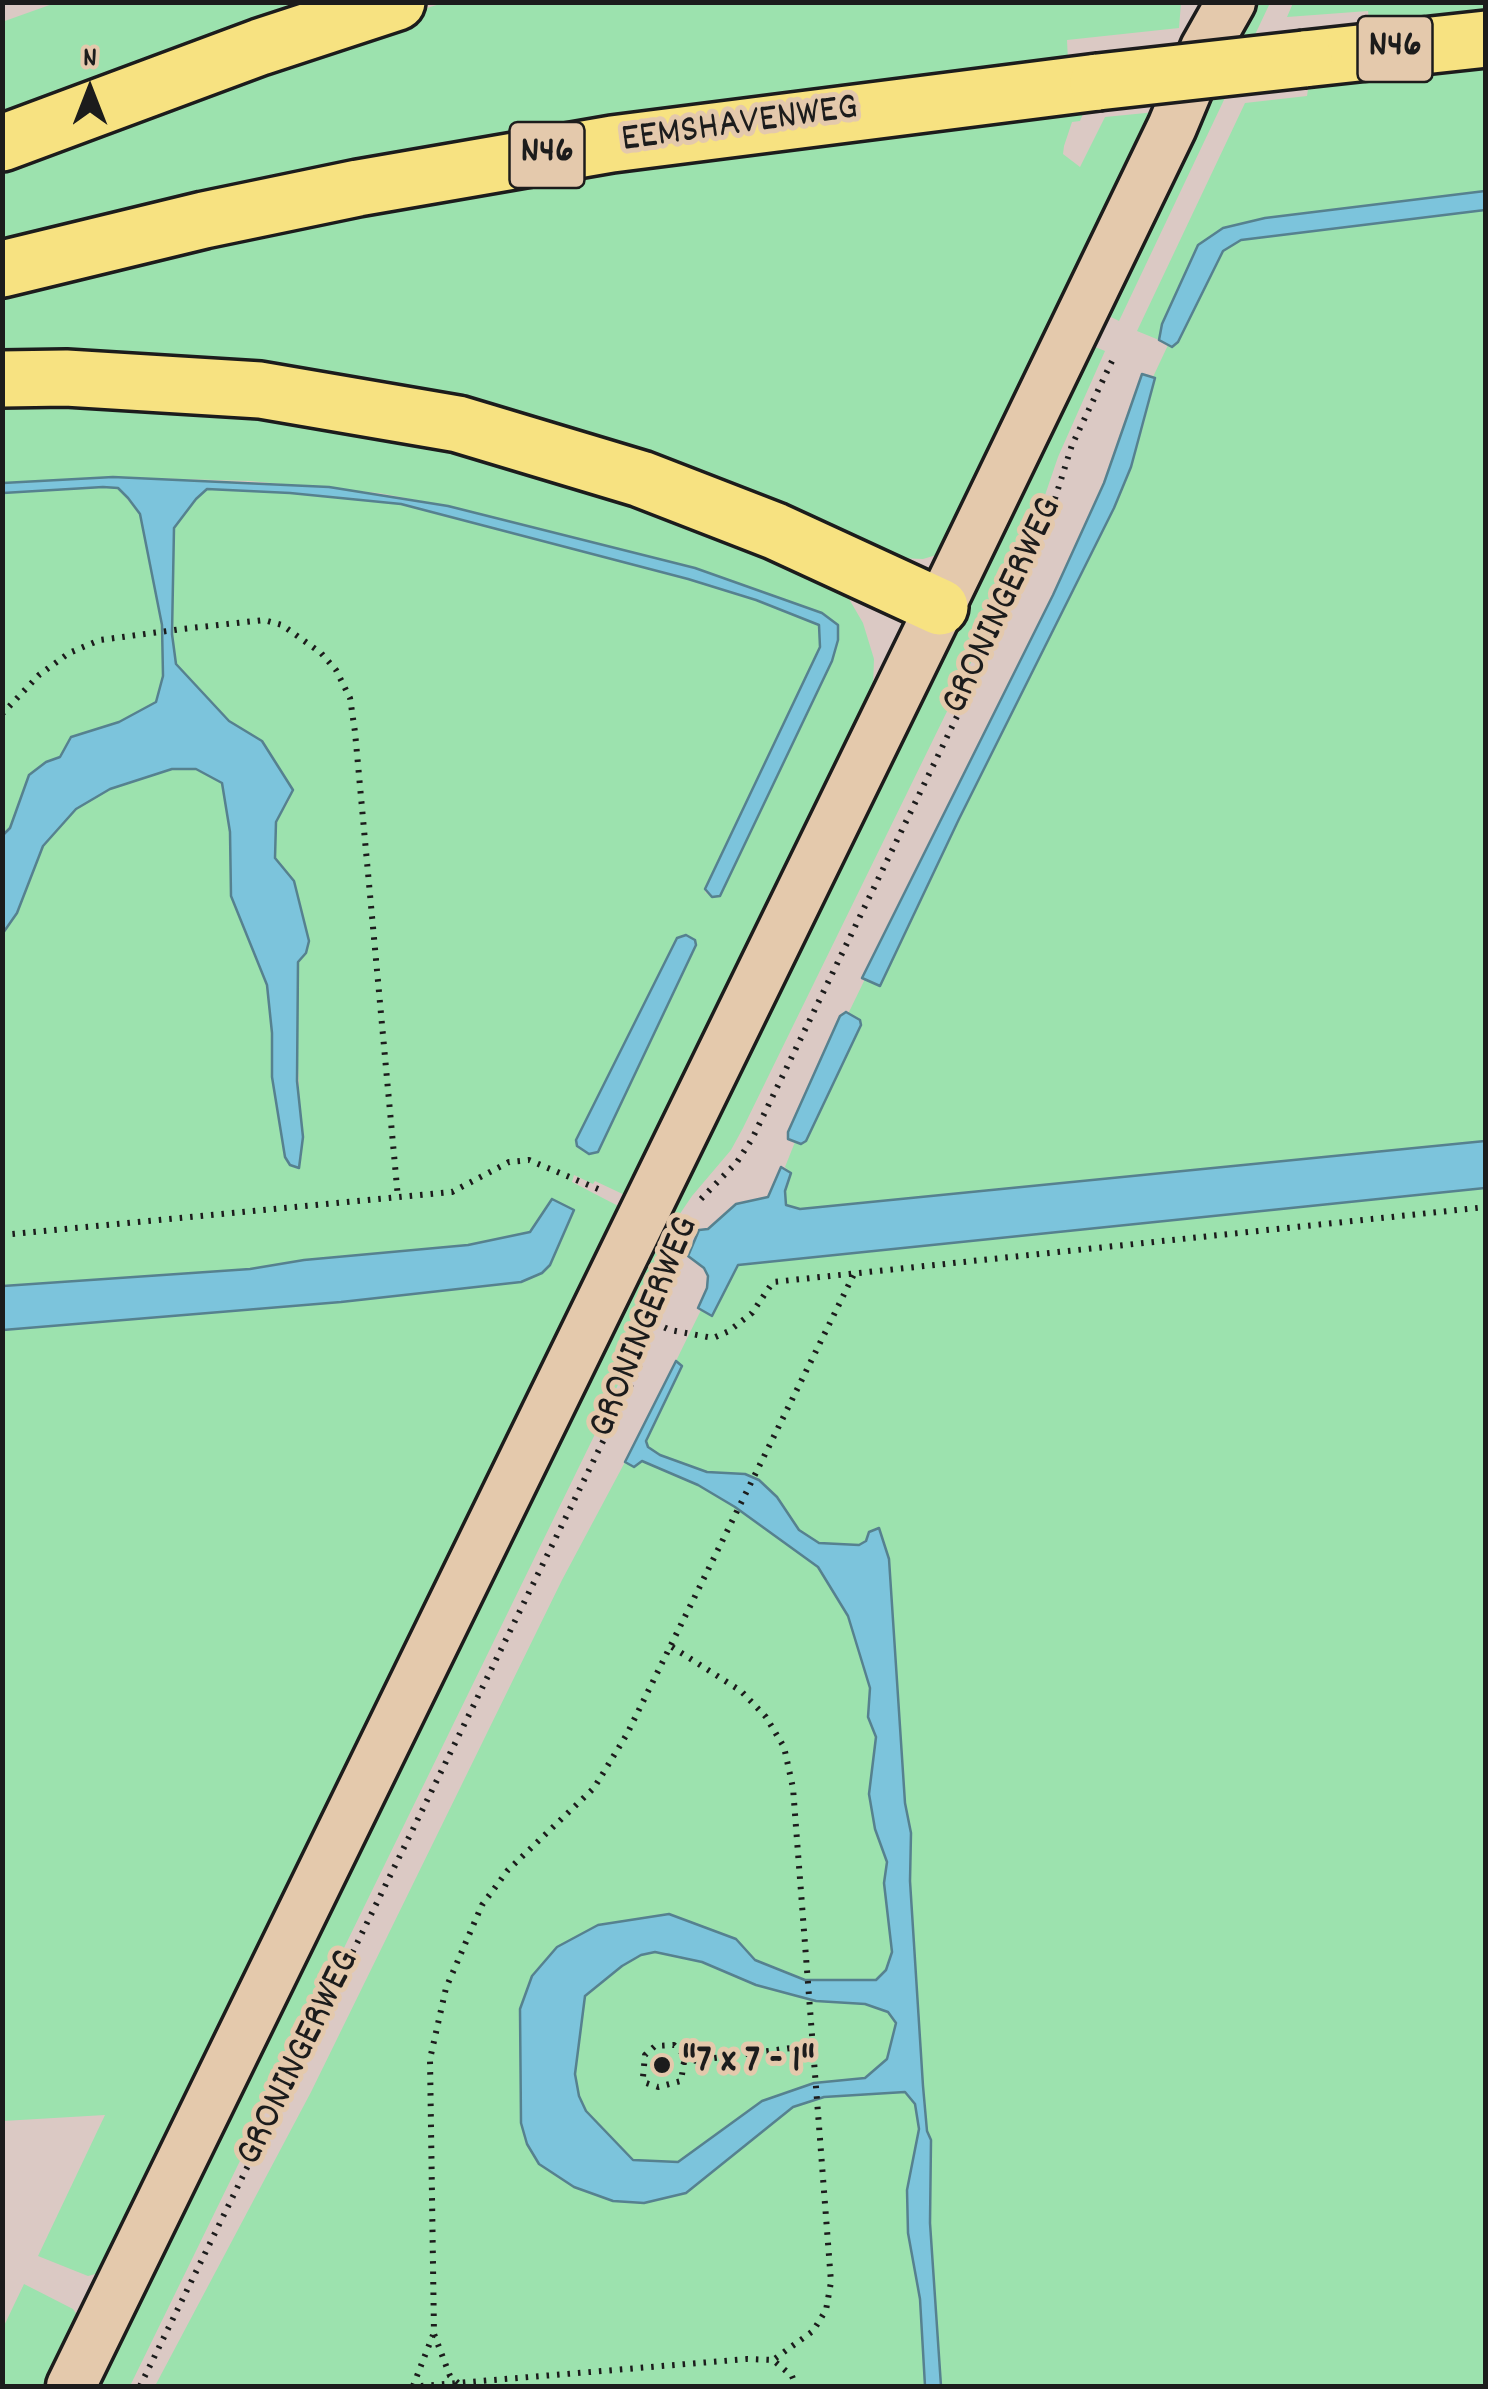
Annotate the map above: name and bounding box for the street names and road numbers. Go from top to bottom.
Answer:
road number: N46 [1358,16,1432,82]
street label: EEMSHAVENWEG [619,87,861,167]
road number: N46 [510,122,584,188]
street label: GRONINGERWEG [934,491,1076,723]
street label: GRONINGERWEG [581,1211,713,1445]
street label: GRONINGERWEG [228,1943,374,2175]

